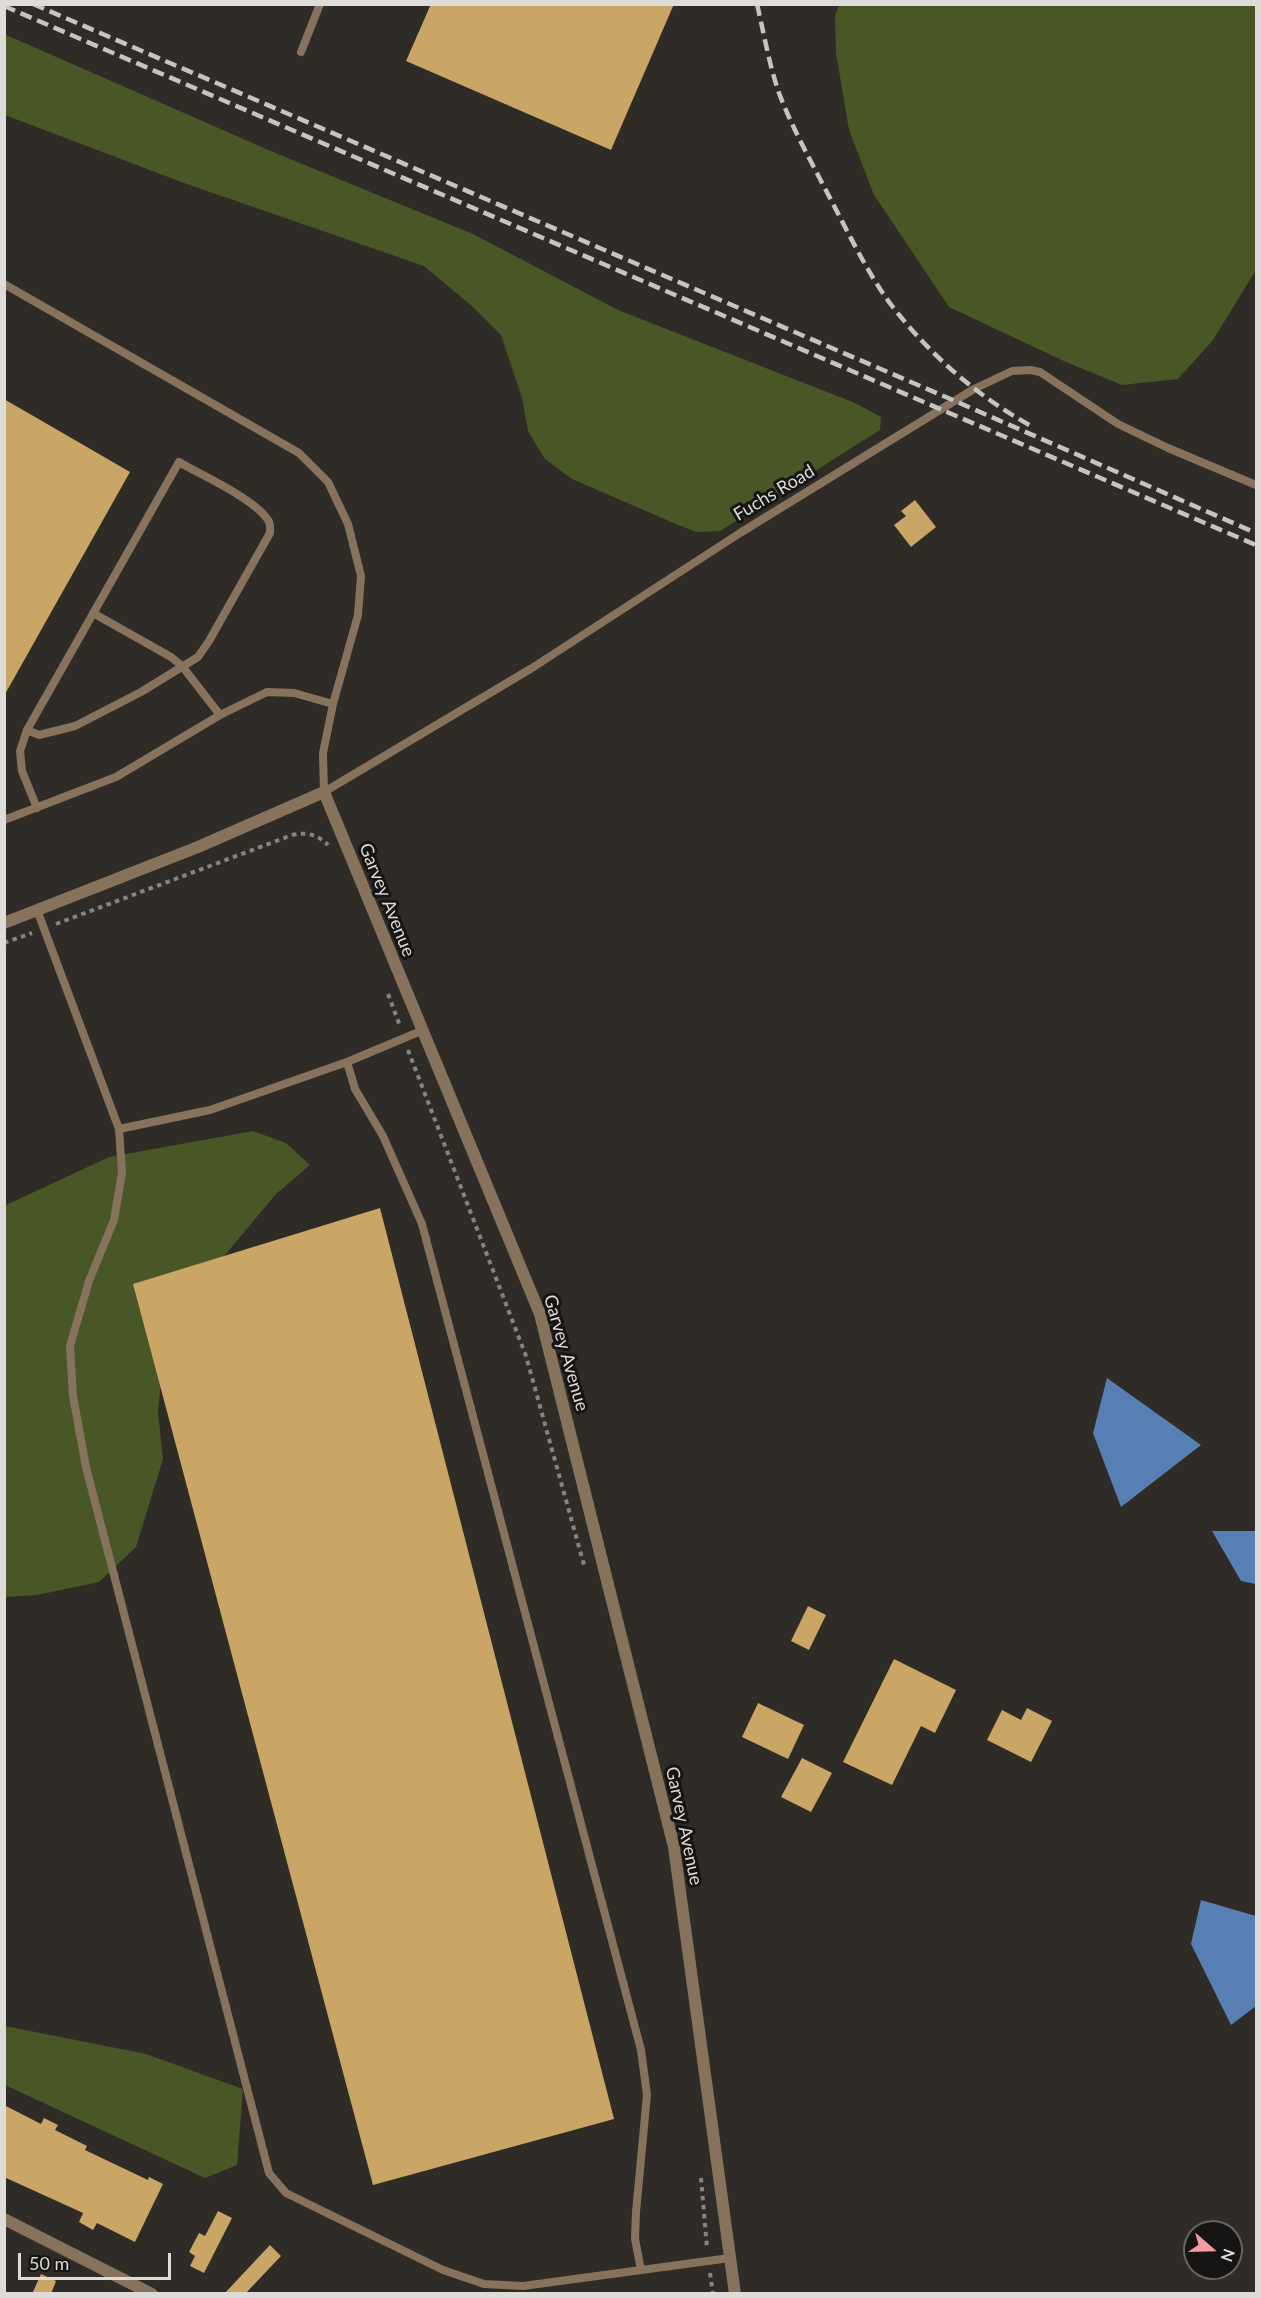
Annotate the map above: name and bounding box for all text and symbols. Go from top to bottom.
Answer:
street label: Fuchs Road [730,460,818,526]
street label: Garvey Avenue [354,840,420,960]
street label: Garvey Avenue [539,1292,593,1414]
street label: Garvey Avenue [661,1765,707,1887]
north arrow [1183,2220,1243,2280]
scale bar [21,2241,174,2279]
text: N [1217,2247,1240,2265]
text: 50 m [29,2252,69,2274]

